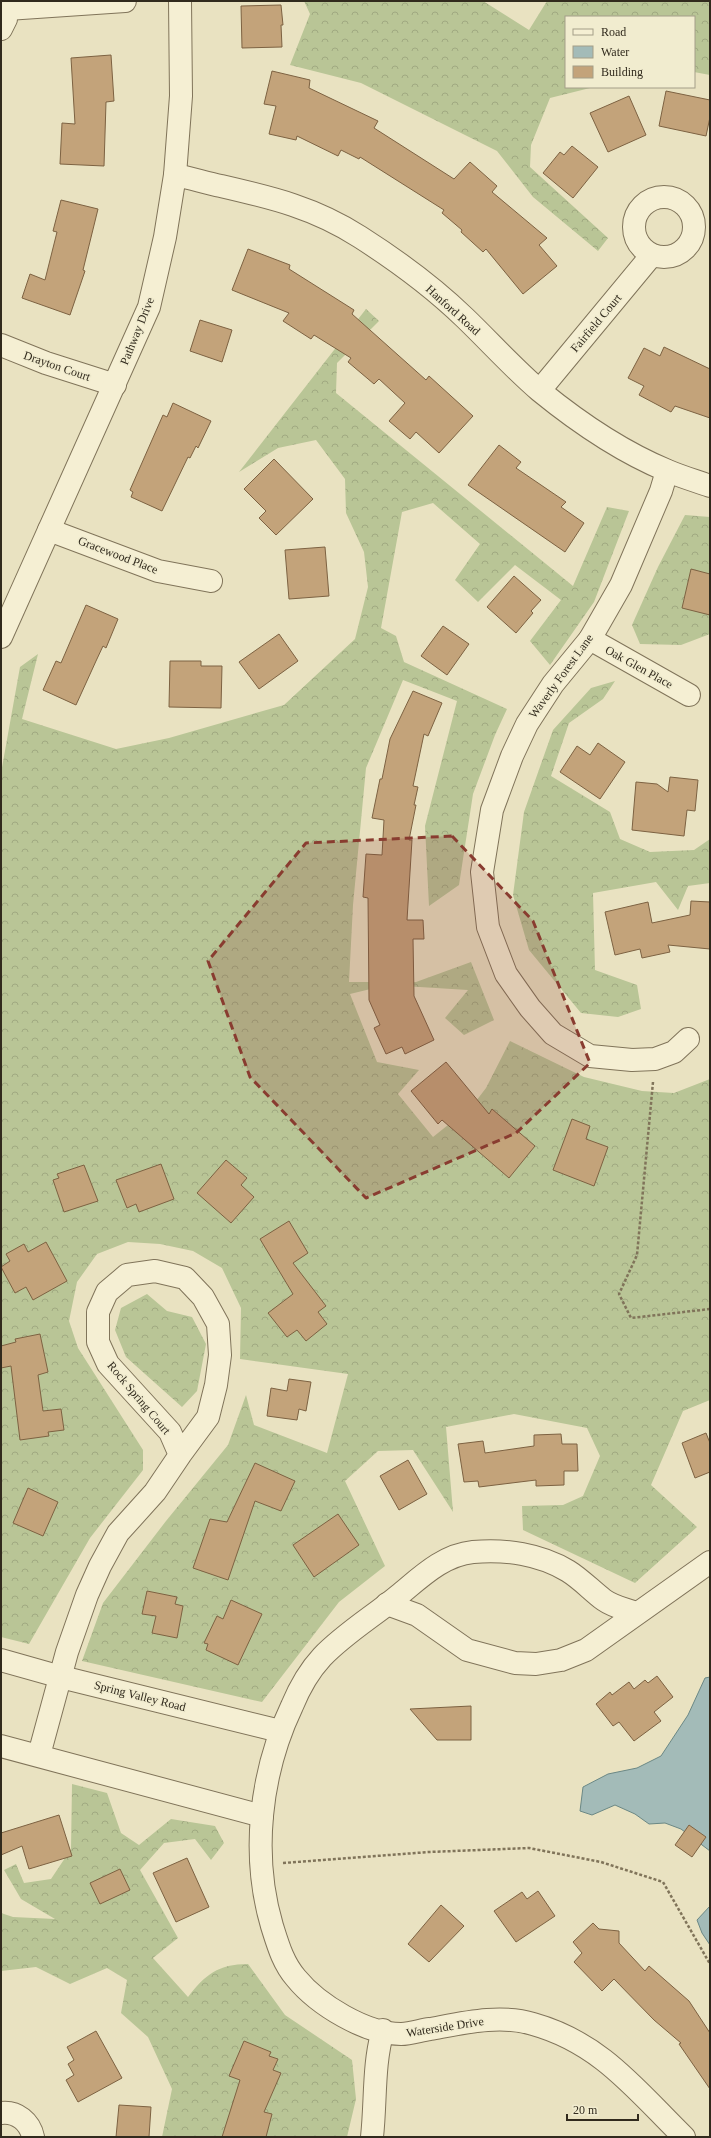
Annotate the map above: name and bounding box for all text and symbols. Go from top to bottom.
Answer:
legend [565,16,695,88]
text: Road [601,25,626,39]
text: Water [601,45,629,59]
text: Building [601,65,643,79]
street label: Hanford Road [423,282,483,338]
street label: Fairfield Court [568,291,625,355]
street label: Pathway Drive [117,295,157,367]
street label: Drayton Court [22,348,93,384]
street label: Gracewood Place [76,533,160,577]
street label: Waverly Forest Lane [526,631,596,721]
street label: Oak Glen Place [603,643,675,691]
street label: Rock Spring Court [104,1359,174,1438]
street label: Spring Valley Road [93,1678,187,1714]
street label: Waterside Drive [405,2014,485,2040]
scale bar [567,2096,638,2122]
text: 20 m [573,2103,598,2117]

